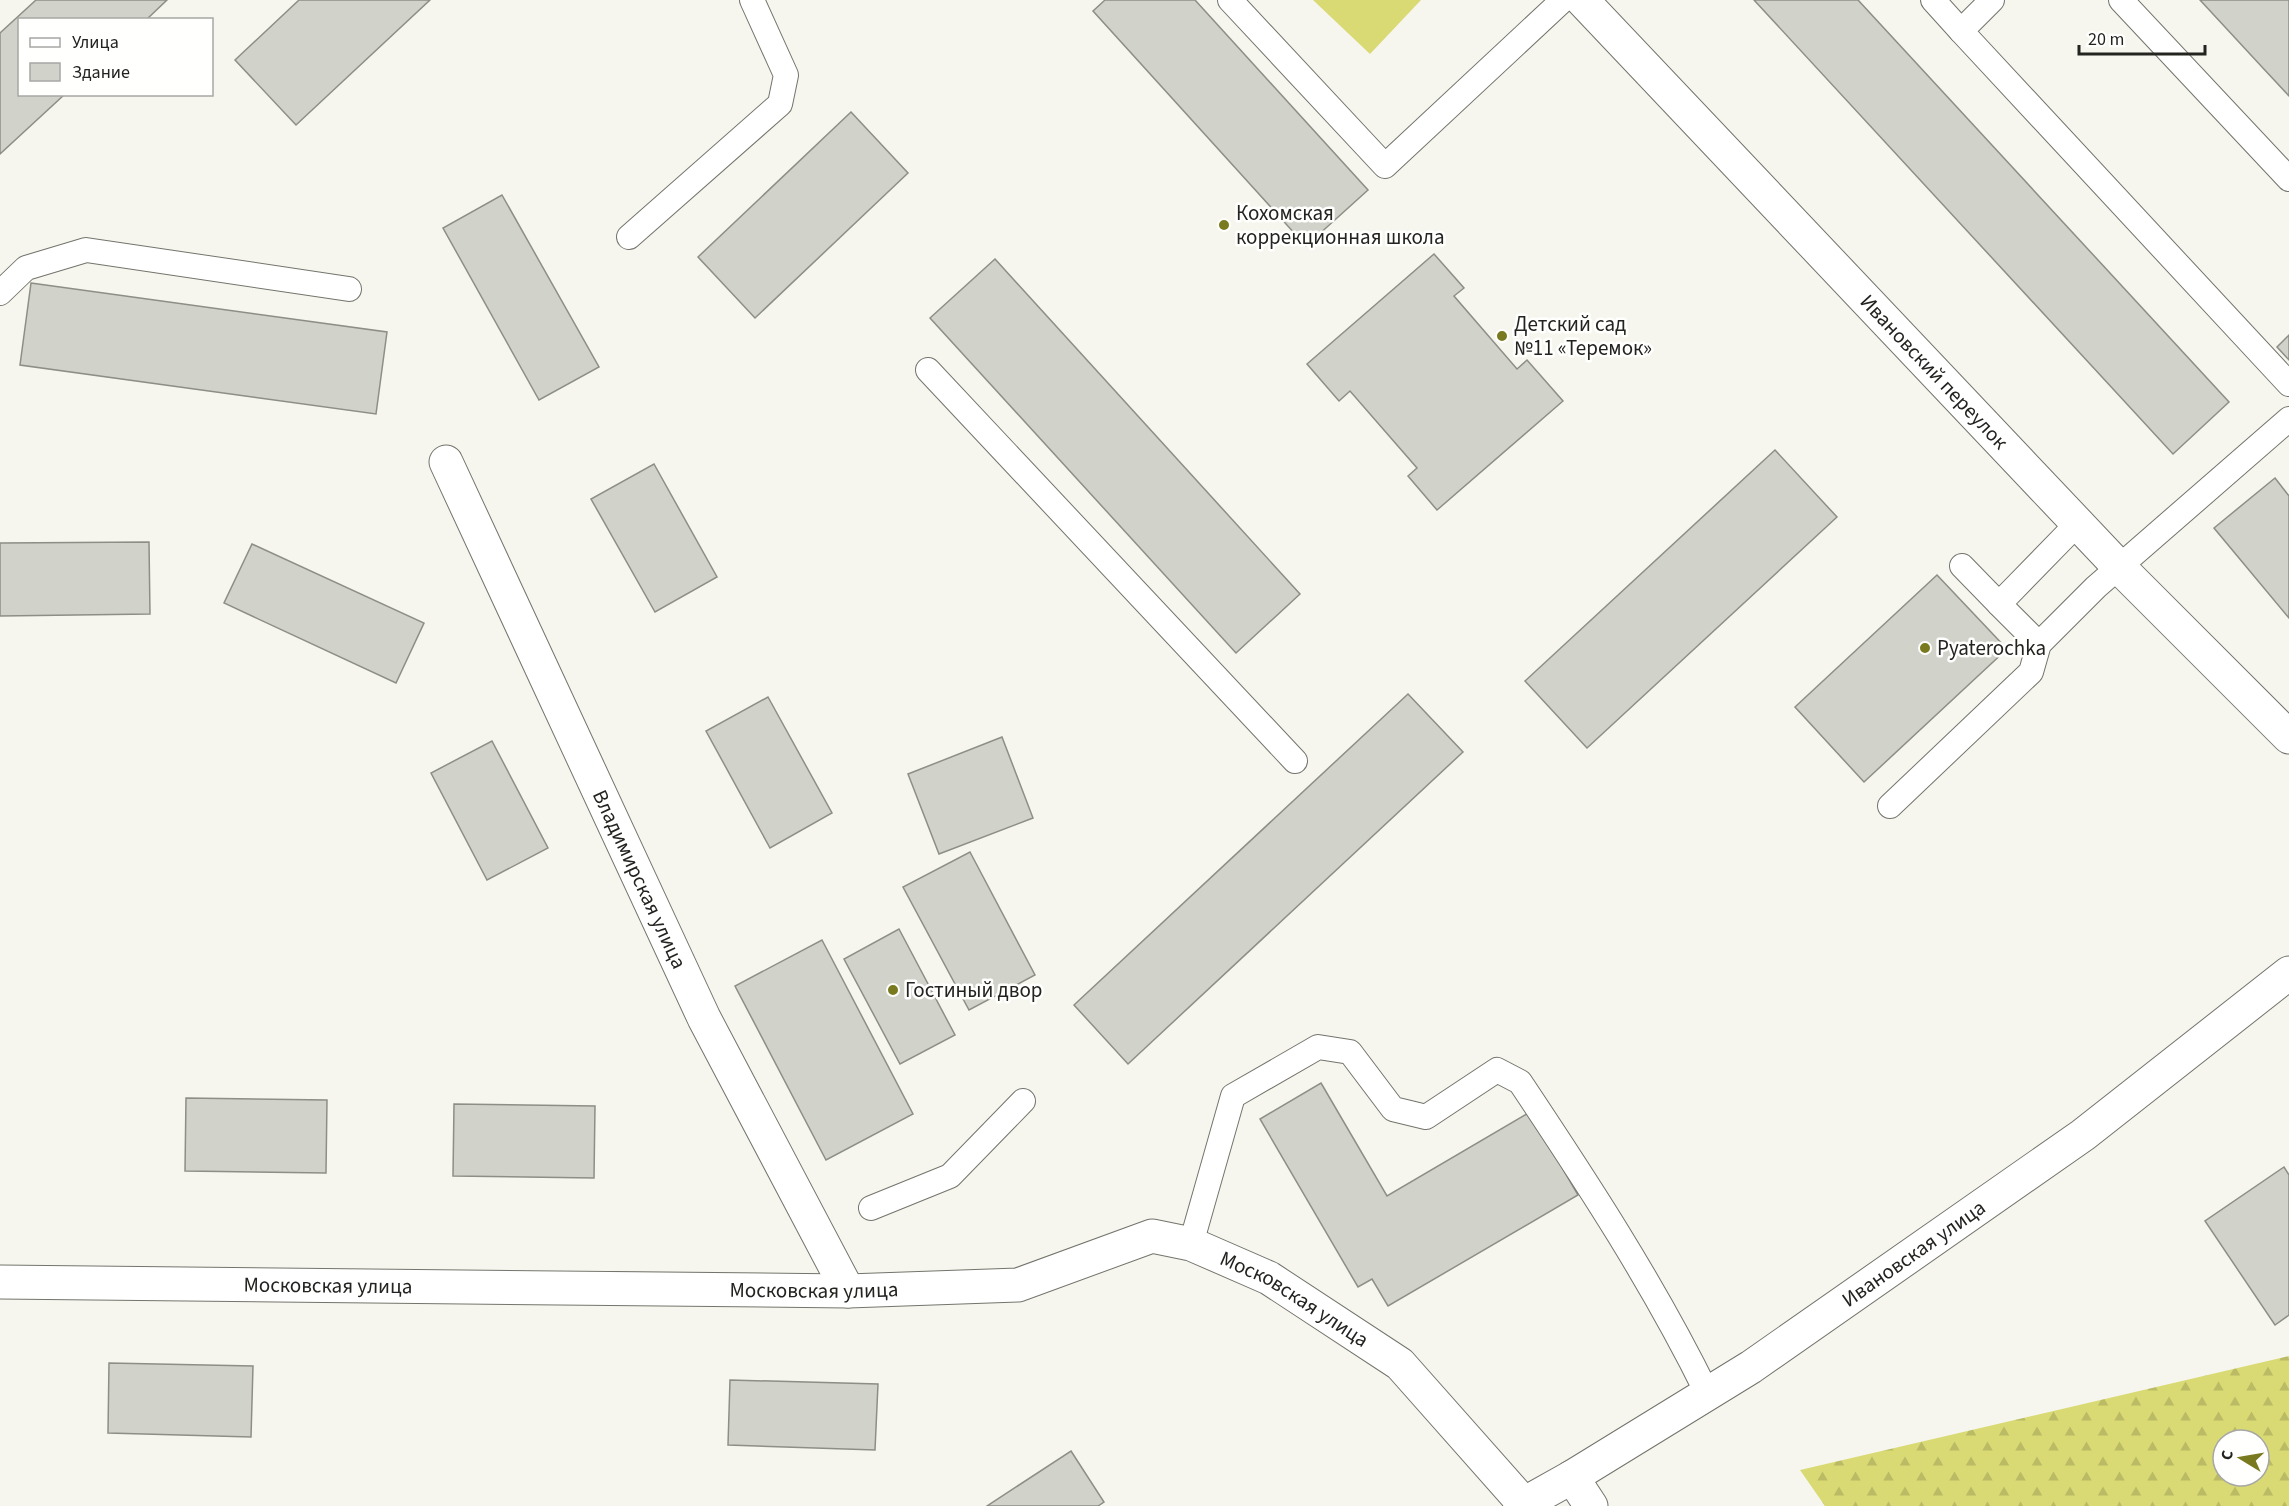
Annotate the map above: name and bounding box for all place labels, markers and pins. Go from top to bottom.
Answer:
place label: Кохомская коррекционная школа [1236,198,1445,252]
marker: Кохомская коррекционная школа [1217,218,1231,232]
place label: Детский сад №11 «Теремок» [1514,309,1652,363]
marker: Детский сад №11 «Теремок» [1495,329,1509,343]
place label: Pyaterochka [1937,633,2046,663]
marker: Pyaterochka [1918,641,1932,655]
place label: Гостиный двор [905,975,1042,1005]
marker: Гостиный двор [886,983,900,997]

